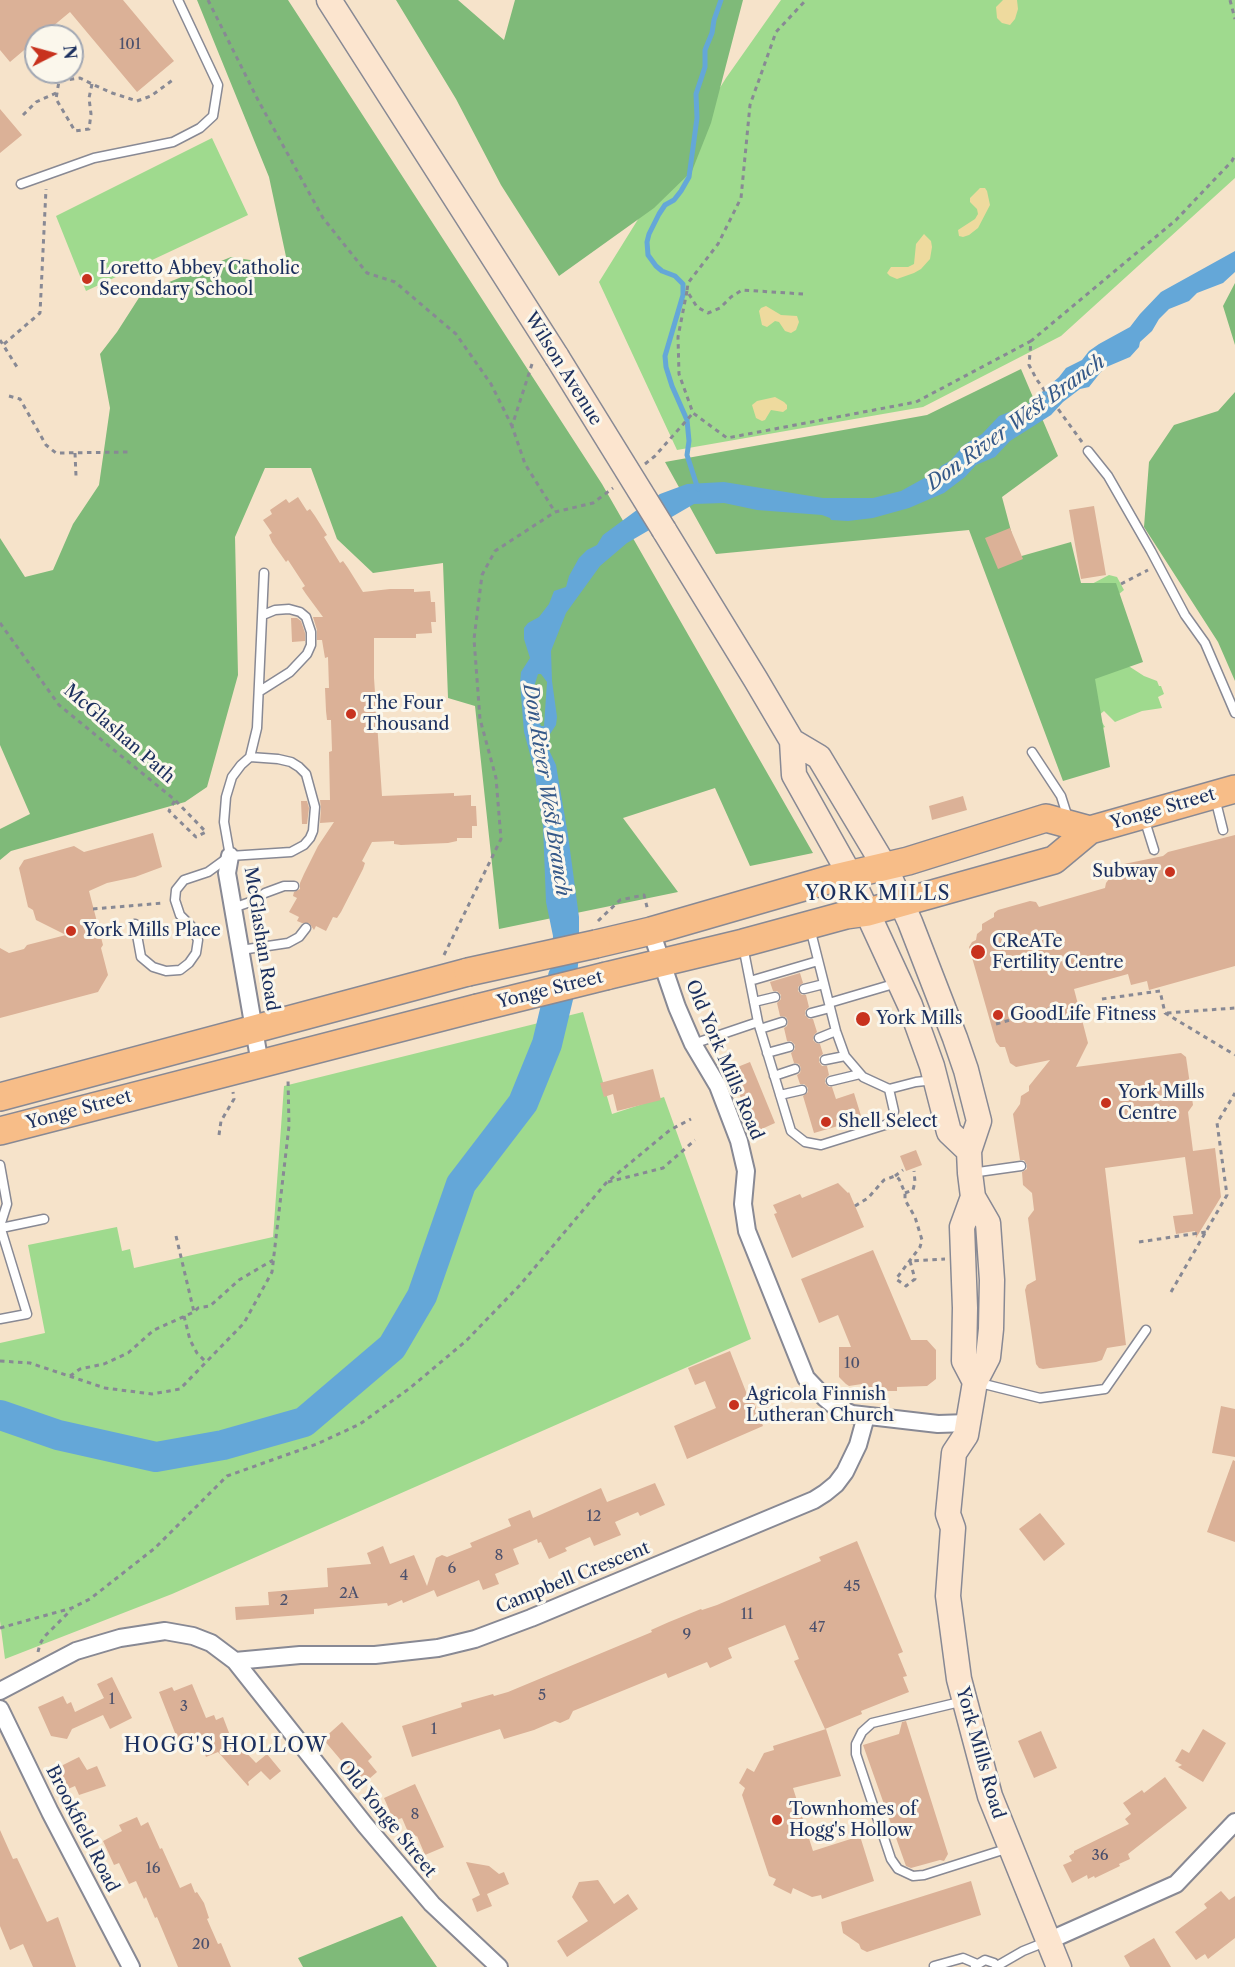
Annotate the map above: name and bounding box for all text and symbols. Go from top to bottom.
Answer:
north arrow [24,24,84,84]
house number: 101 [119,36,141,54]
text: N [59,44,81,60]
place label: Loretto Abbey Catholic Secondary School [99,258,300,300]
marker: Loretto Abbey Catholic Secondary School [80,272,94,286]
street label: Wilson Avenue [520,308,606,430]
water label: Don River West Branch [922,350,1110,496]
street label: McGlashan Path [59,680,179,788]
water label: Don River West Branch [517,682,575,898]
place label: The Four Thousand [363,693,449,736]
marker: The Four Thousand [344,707,358,721]
street label: Yonge Street [1108,784,1218,834]
place label: Subway [1092,861,1158,883]
street label: McGlashan Road [239,865,283,1013]
marker: Subway [1163,865,1177,879]
district label: YORK MILLS [805,882,951,906]
place label: York Mills Place [83,920,221,942]
marker: York Mills Place [64,924,78,938]
place label: CReATe Fertility Centre [992,931,1123,974]
marker: CReATe Fertility Centre [969,943,987,961]
street label: Yonge Street [495,966,605,1014]
street label: Old York Mills Road [680,977,768,1143]
place label: GoodLife Fitness [1010,1004,1156,1026]
place label: York Mills [876,1008,963,1030]
marker: GoodLife Fitness [991,1008,1005,1022]
marker: York Mills [854,1010,872,1028]
place label: York Mills Centre [1118,1082,1205,1124]
street label: Yonge Street [24,1086,134,1134]
marker: York Mills Centre [1099,1096,1113,1110]
place label: Shell Select [838,1111,938,1133]
marker: Shell Select [819,1115,833,1129]
house number: 10 [844,1355,860,1373]
place label: Agricola Finnish Lutheran Church [746,1384,894,1426]
marker: Agricola Finnish Lutheran Church [727,1398,741,1412]
house number: 12 [587,1508,601,1526]
street label: Campbell Crescent [493,1537,653,1619]
house number: 8 [495,1547,503,1565]
house number: 6 [448,1560,456,1578]
house number: 4 [400,1567,408,1585]
house number: 45 [844,1578,860,1596]
house number: 2A [339,1585,359,1603]
house number: 2 [280,1592,288,1610]
house number: 11 [741,1606,753,1624]
house number: 47 [809,1619,825,1637]
house number: 9 [683,1626,691,1644]
street label: York Mills Road [951,1685,1009,1821]
house number: 5 [538,1687,546,1705]
house number: 1 [109,1691,115,1709]
house number: 3 [180,1698,188,1716]
house number: 1 [431,1721,437,1739]
district label: HOGG'S HOLLOW [124,1734,328,1758]
street label: Old Yonge Street [333,1756,441,1882]
street label: Brookfield Road [41,1762,123,1896]
place label: Townhomes of Hogg's Hollow [789,1799,917,1842]
house number: 8 [411,1806,419,1824]
marker: Townhomes of Hogg's Hollow [770,1813,784,1827]
house number: 36 [1091,1847,1109,1865]
house number: 16 [145,1860,161,1878]
house number: 20 [192,1936,210,1954]

